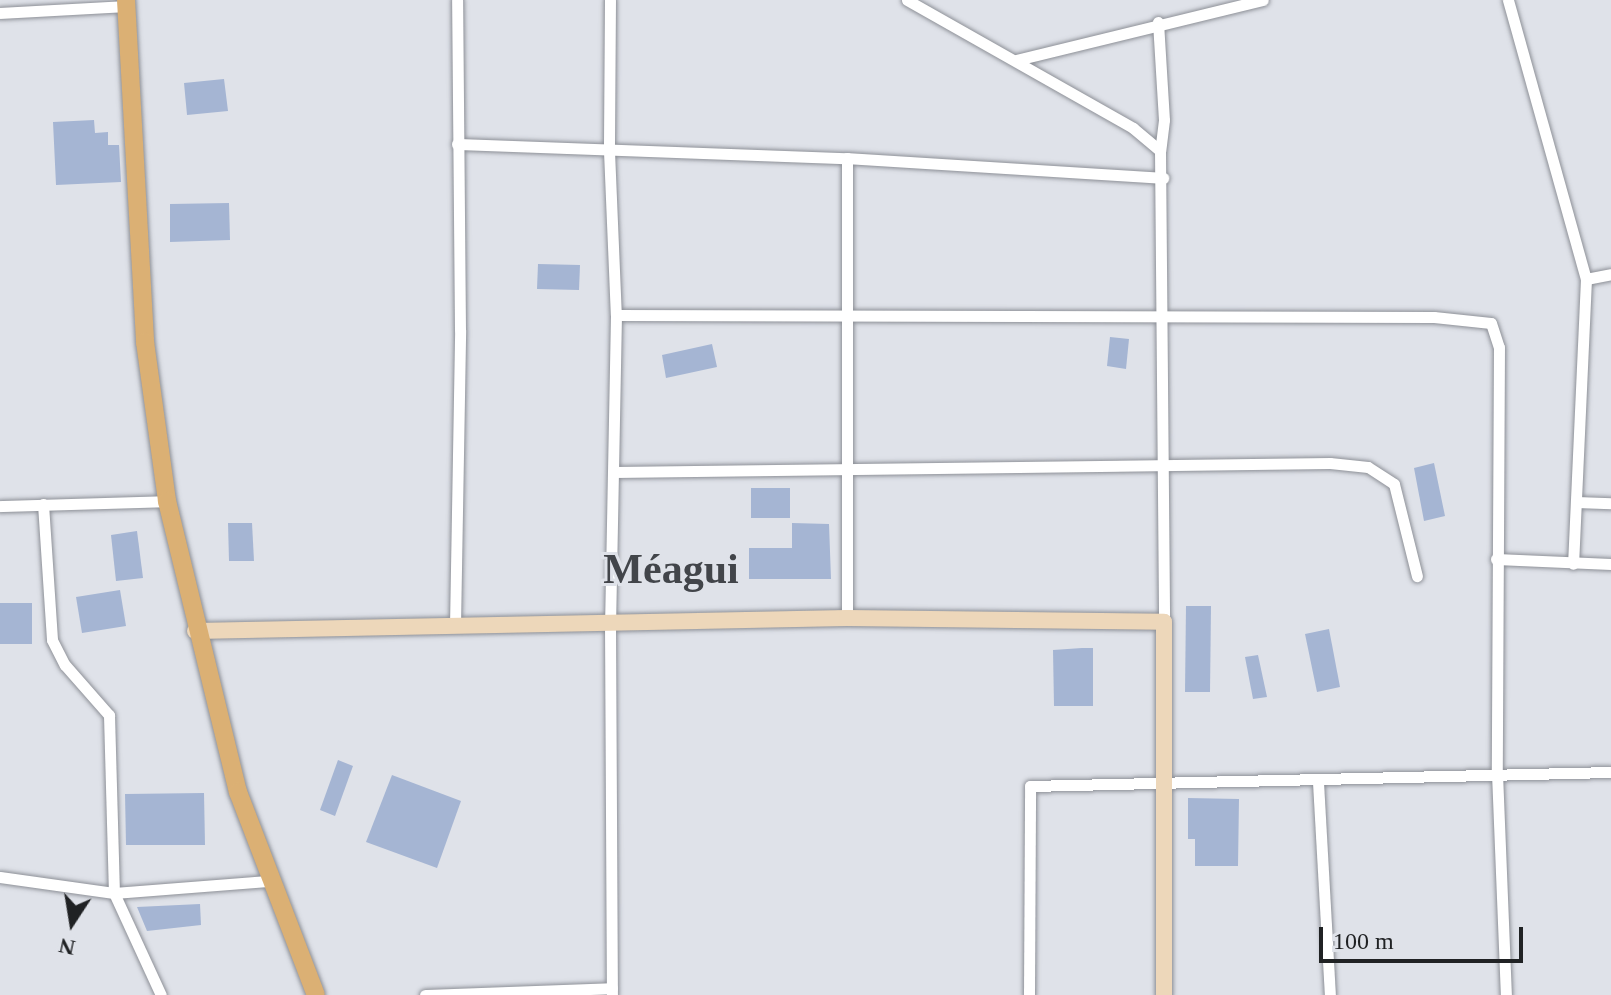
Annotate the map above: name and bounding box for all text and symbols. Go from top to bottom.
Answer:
district label: Méagui [603,544,739,594]
north arrow [32,883,112,963]
scale bar [1323,911,1527,961]
text: 100 m [1333,928,1394,954]
text: N [57,933,77,961]

